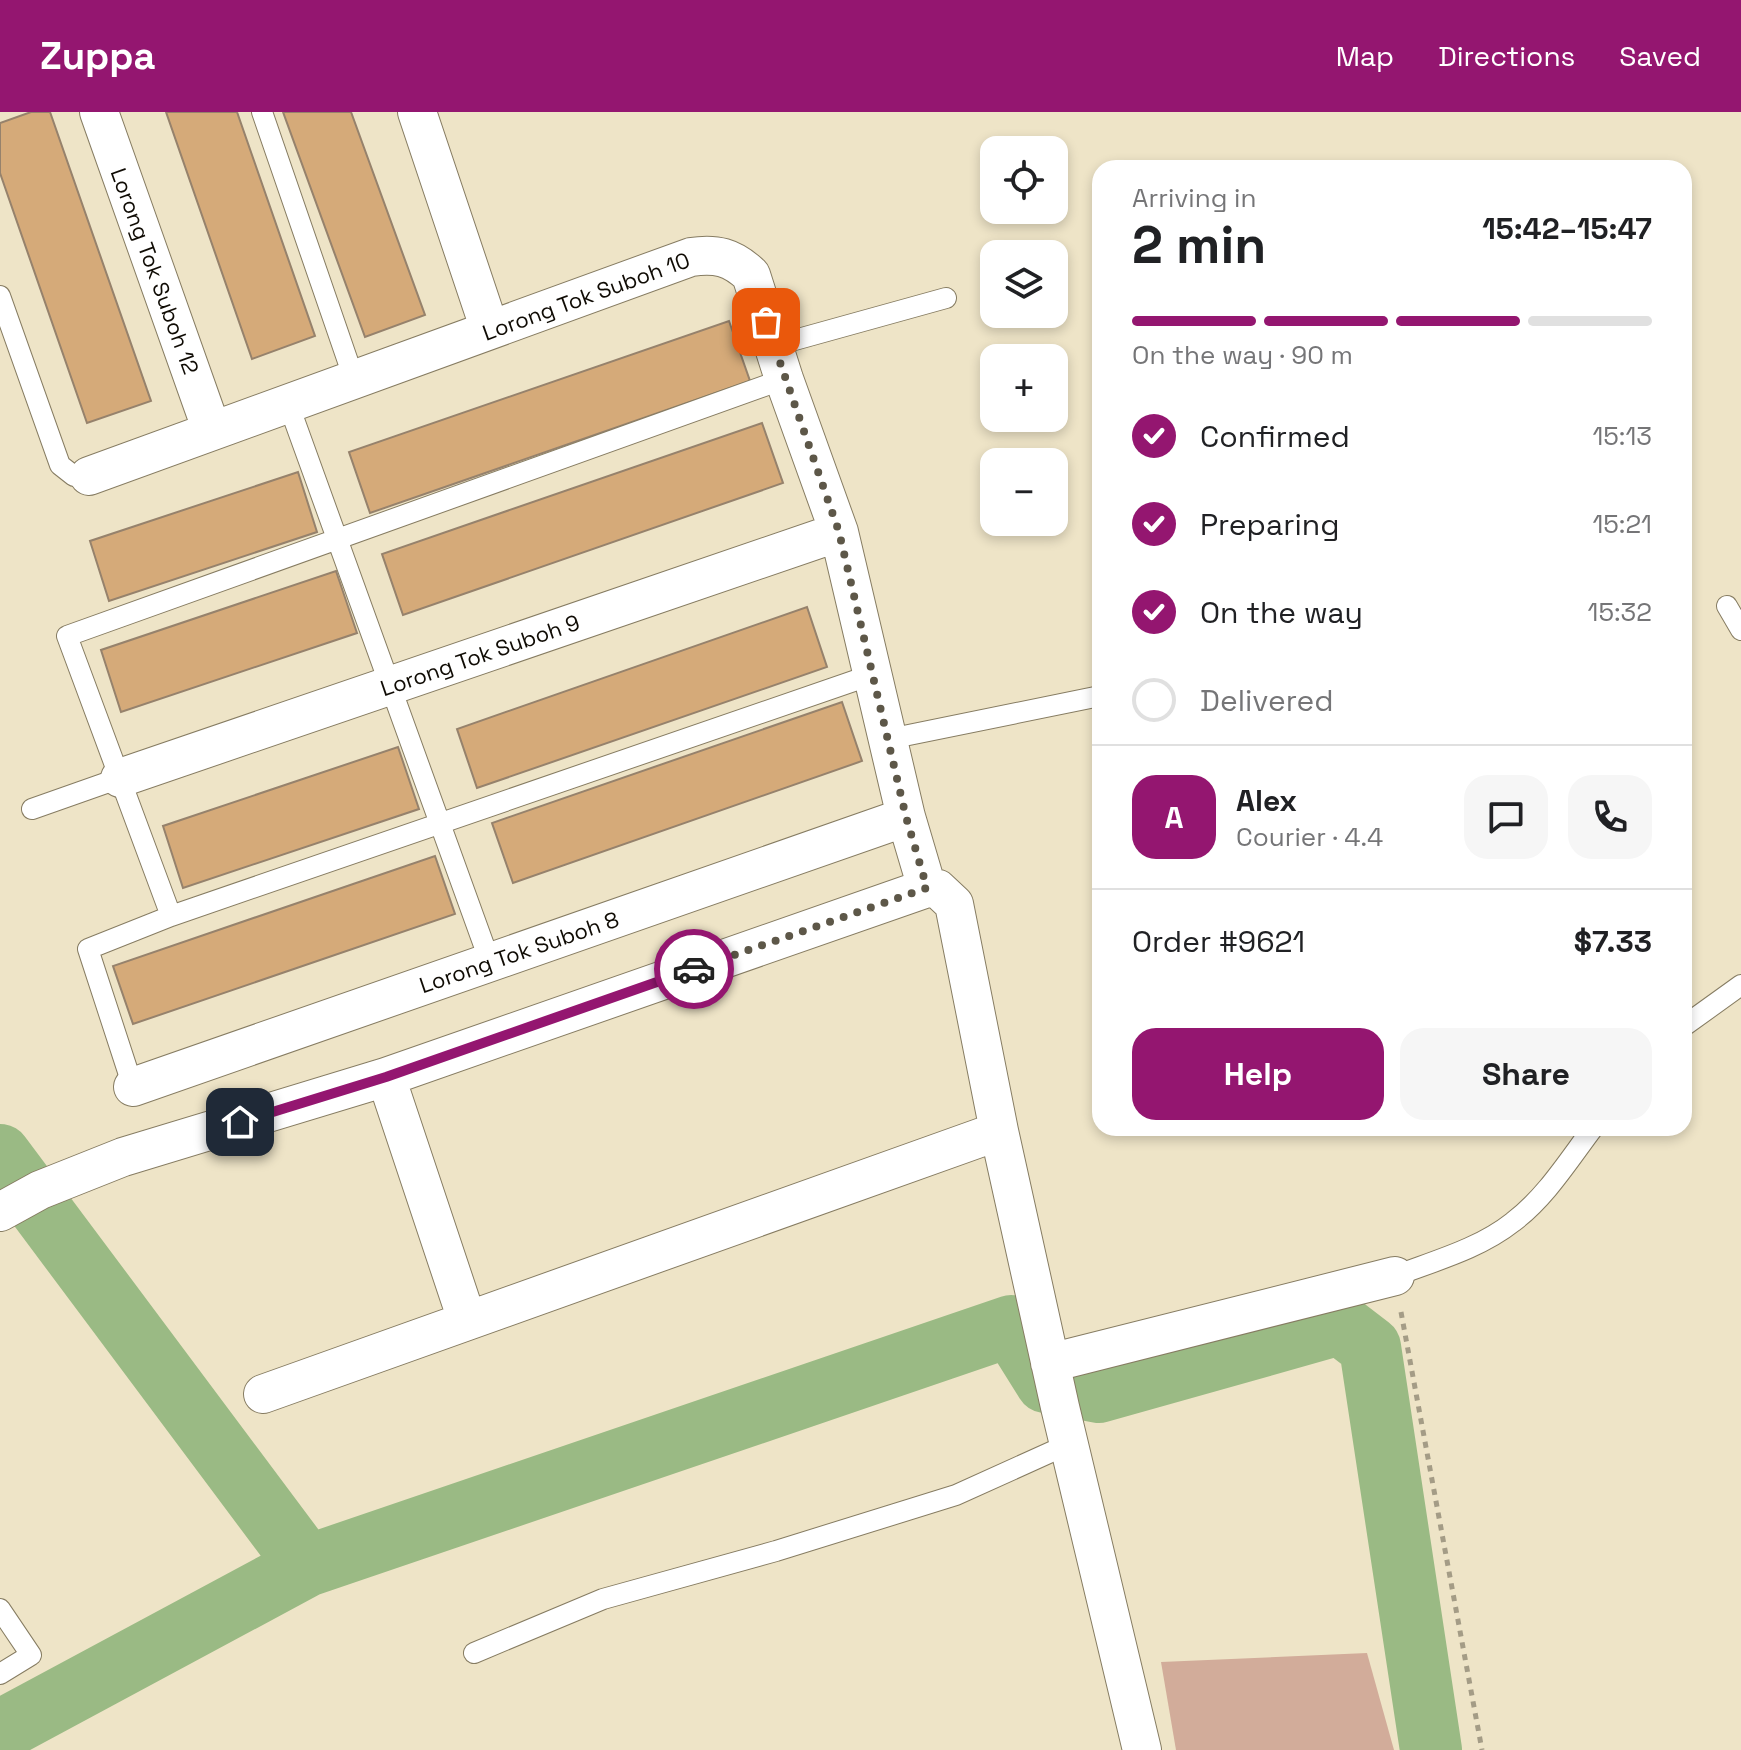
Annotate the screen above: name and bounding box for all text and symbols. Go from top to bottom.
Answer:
text: Zuppa [40,32,156,80]
text: Map [1336,38,1394,74]
text: Directions [1438,38,1575,74]
text: Saved [1619,38,1701,74]
map controls [980,136,1068,536]
button: locate [980,136,1068,224]
street label: Lorong Tok Suboh 12 [105,164,205,378]
text: Arriving in [1132,181,1256,215]
text: 15:42–15:47 [1482,209,1652,248]
text: 2 min [1132,212,1266,278]
button: layers [980,240,1068,328]
street label: Lorong Tok Suboh 10 [478,245,694,347]
pin [732,288,800,356]
icon: bag [744,300,788,344]
text: On the way · 90 m [1132,338,1353,372]
button: + [980,344,1068,432]
icon: check [1132,414,1176,458]
text: Confirmed [1200,417,1350,456]
text: 15:13 [1592,419,1652,453]
button: − [980,448,1068,536]
icon: check [1132,502,1176,546]
text: Preparing [1200,505,1339,544]
text: 15:21 [1592,507,1652,541]
icon: check [1132,590,1176,634]
text: On the way [1200,593,1363,632]
text: 15:32 [1588,595,1652,629]
street label: Lorong Tok Suboh 9 [377,608,583,702]
text: Delivered [1200,681,1334,720]
button: chat [1464,775,1548,859]
button: phone [1568,775,1652,859]
text: Alex [1236,781,1297,820]
text: A [1164,798,1184,837]
text: Courier · 4.4 [1236,820,1383,854]
street label: Lorong Tok Suboh 8 [416,905,622,999]
text: Order #9621 [1132,922,1305,961]
text: $7.33 [1574,922,1652,961]
courier [654,929,734,1009]
icon: car [672,947,716,991]
button: Help [1132,1028,1384,1120]
button: Share [1400,1028,1652,1120]
pin [206,1088,274,1156]
icon: home [218,1100,262,1144]

